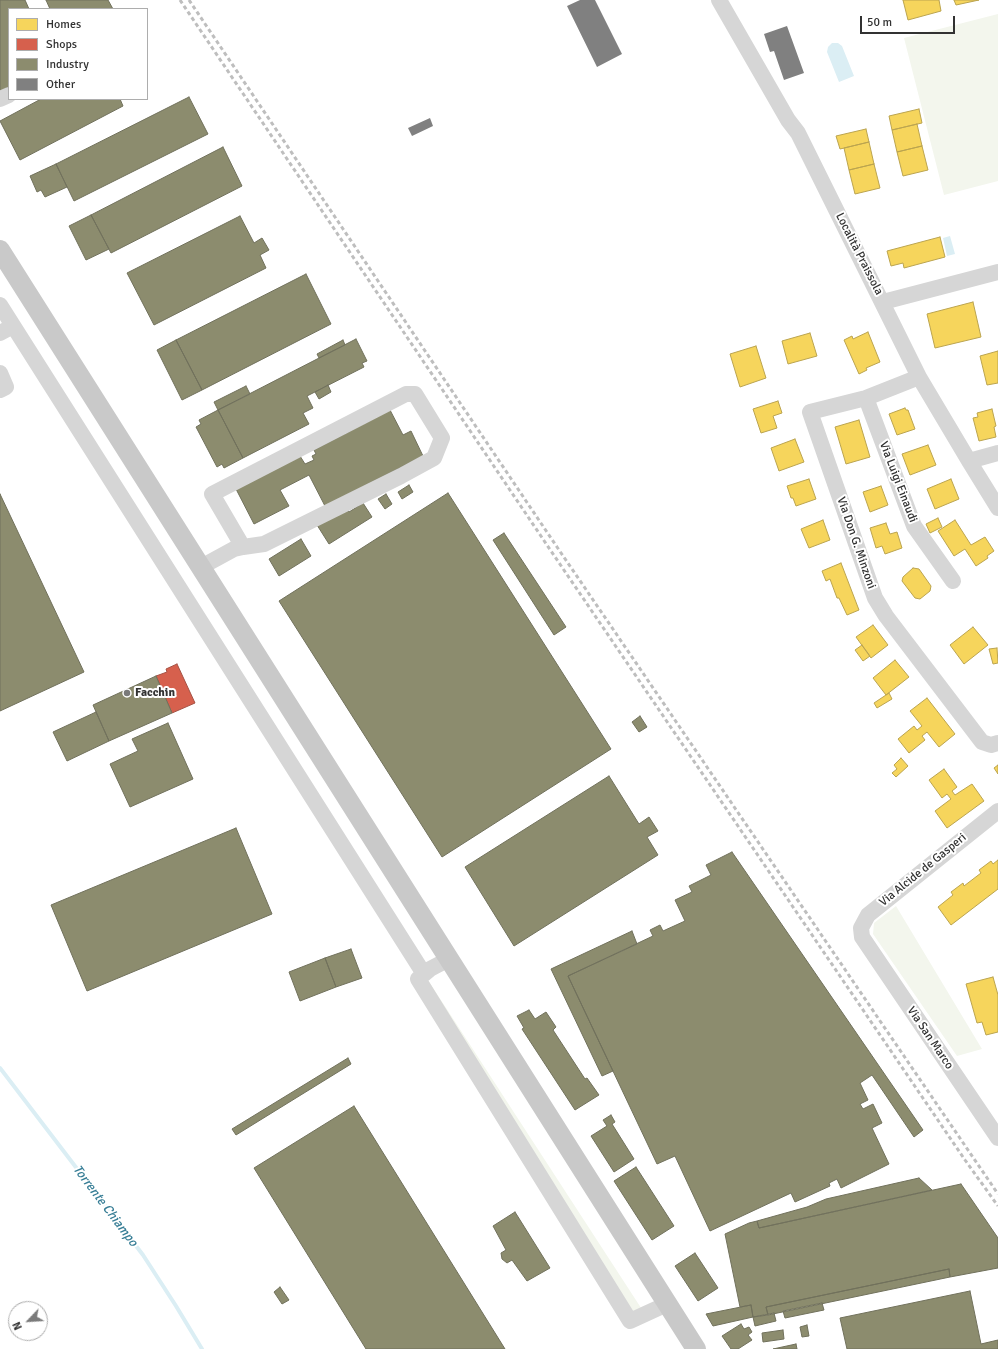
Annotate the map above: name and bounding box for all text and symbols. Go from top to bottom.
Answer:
legend [8,8,148,100]
scale bar [862,8,957,34]
text: 50 m [867,15,892,30]
text: Homes [46,17,81,32]
text: Shops [46,37,77,52]
text: Industry [46,57,89,72]
text: Other [46,77,75,92]
street label: Località Praissola [832,211,886,297]
street label: Via Luigi Einaudi [876,439,920,525]
street label: Via Don G. Minzoni [834,495,878,591]
place label: Facchin [135,686,175,700]
marker: Facchin [122,688,132,698]
street label: Via Alcide de Gasperi [877,830,969,910]
street label: Via San Marco [904,1004,956,1072]
water label: Torrente Chiampo [69,1162,141,1250]
north arrow [8,1301,48,1341]
text: N [10,1320,25,1332]

